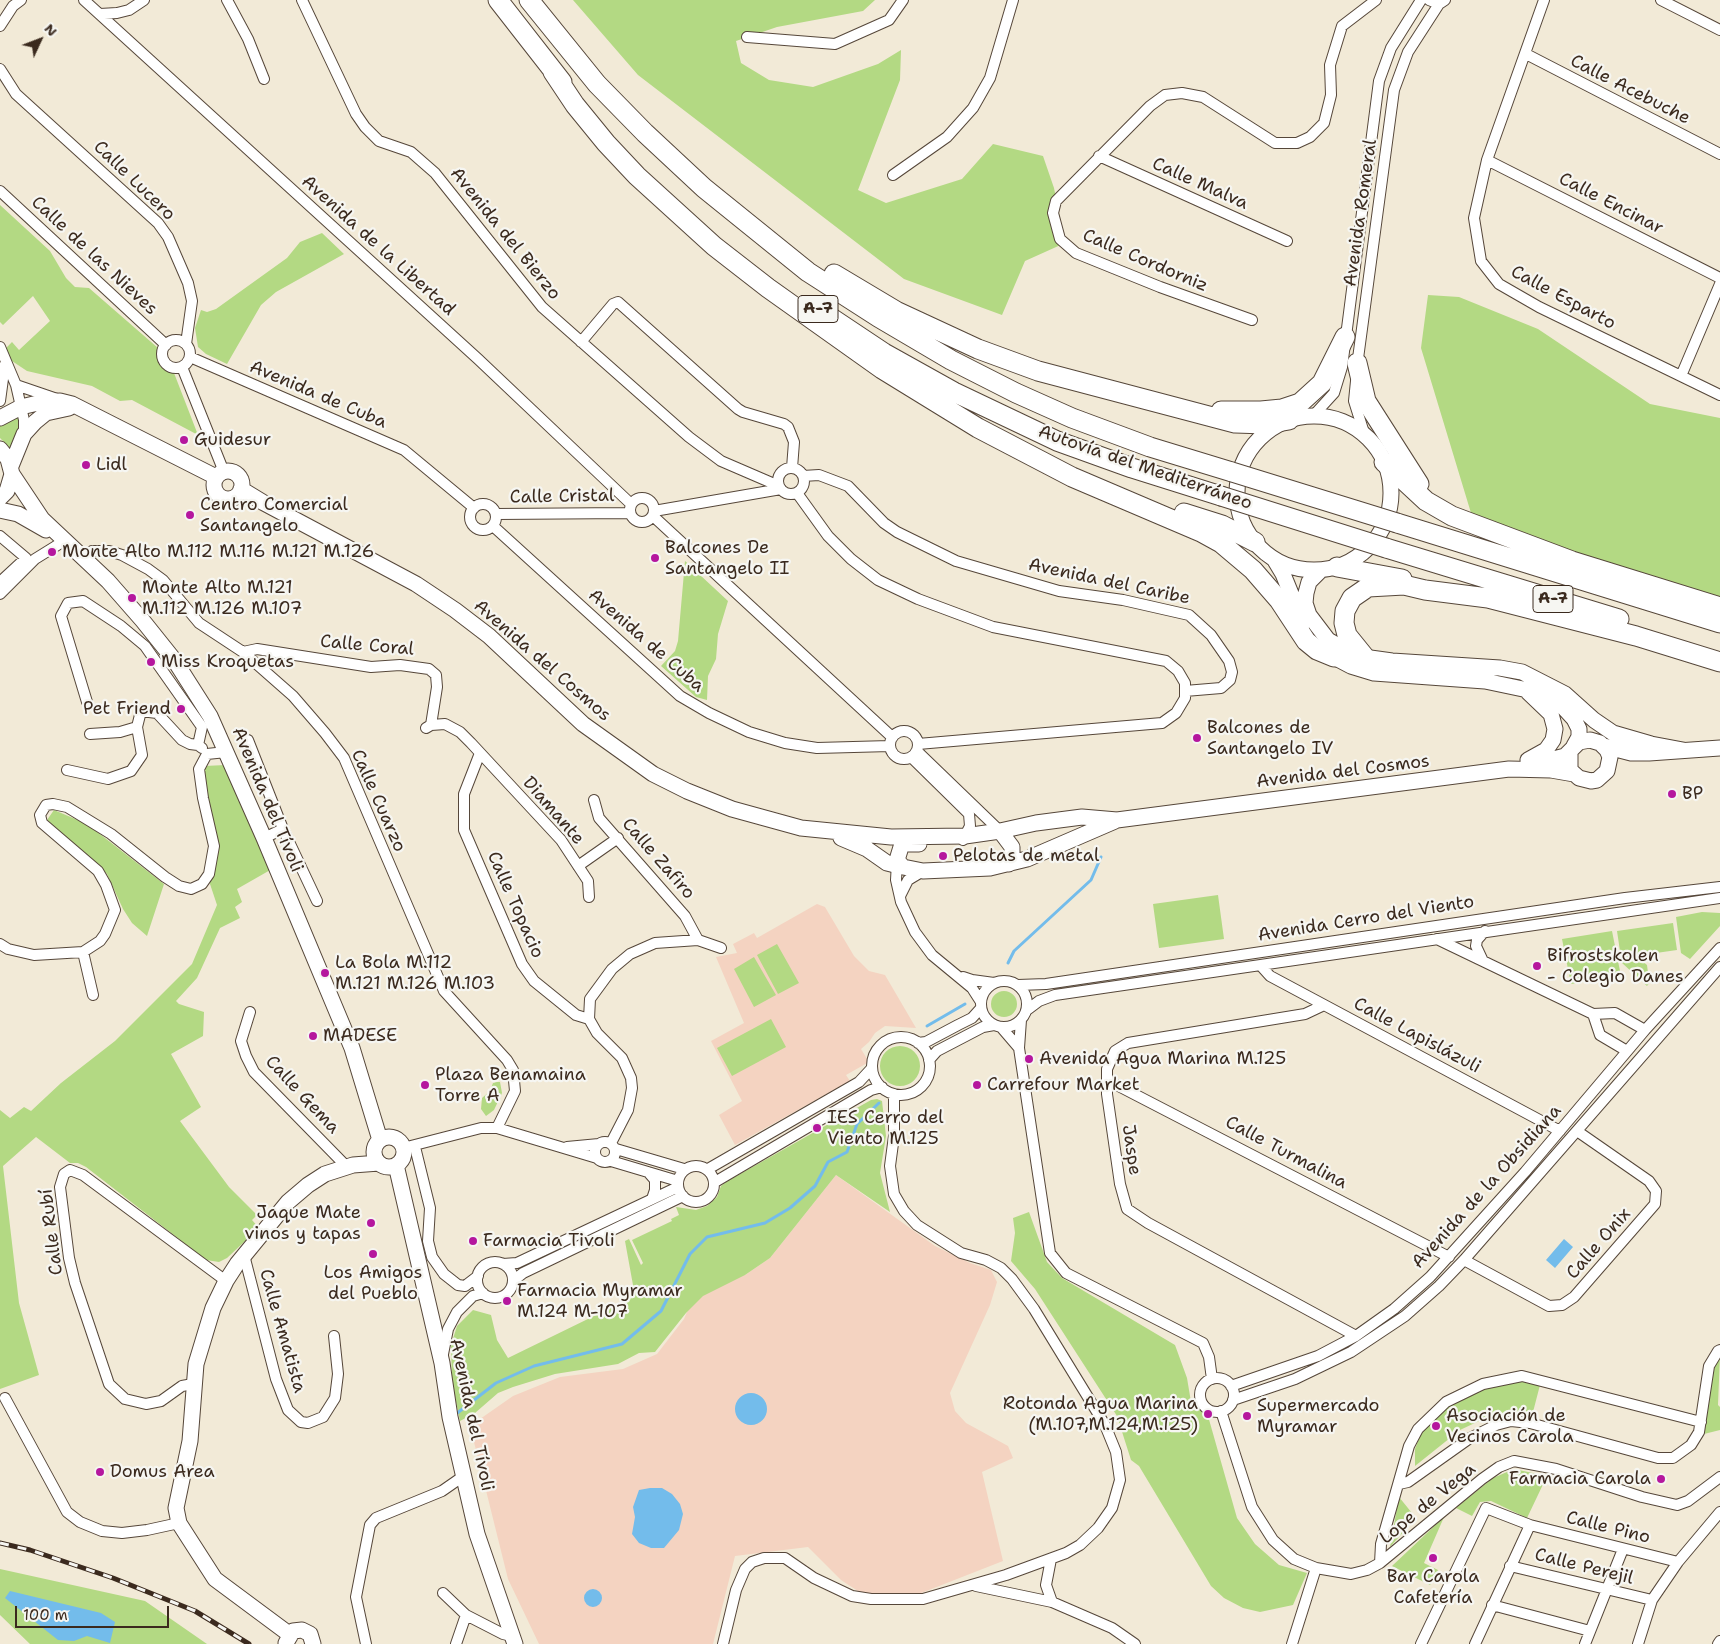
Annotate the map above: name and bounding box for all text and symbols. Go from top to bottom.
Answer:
north arrow [15,15,65,65]
text: N [41,20,61,40]
street label: Calle Acebuche [1566,50,1694,130]
street label: Calle Lucero [89,137,179,225]
street label: Avenida Romeral [1340,138,1382,288]
street label: Calle Malva [1149,153,1251,215]
street label: Avenida del Bierzo [445,164,565,304]
street label: Calle Encinar [1555,168,1667,240]
street label: Avenida de la Libertad [297,171,459,321]
street label: Calle de las Nieves [26,192,162,320]
street label: Calle Cordorniz [1079,225,1211,297]
street label: Calle Esparto [1507,261,1619,335]
road number: A-7 [798,296,838,322]
street label: Avenida de Cuba [246,356,390,434]
street label: Autovía del Mediterráneo [1035,421,1255,515]
place label: Guidesur [194,429,271,451]
marker: Guidesur [178,434,190,446]
place label: Lidl [96,454,127,476]
marker: Lidl [80,459,92,471]
street label: Calle Cristal [510,485,614,509]
place label: Centro Comercial Santangelo [200,494,348,536]
marker: Centro Comercial Santangelo [184,509,196,521]
place label: Balcones De Santangelo II [665,537,790,580]
place label: Monte Alto M.112 M.116 M.121 M.126 [62,541,374,563]
marker: Monte Alto M.112 M.116 M.121 M.126 [46,546,58,558]
marker: Balcones De Santangelo II [649,552,661,564]
street label: Avenida del Caribe [1026,554,1192,610]
place label: Monte Alto M.121 M.112 M.126 M.107 [142,577,302,620]
street label: Avenida de Cuba [584,585,708,697]
road number: A-7 [1533,586,1573,612]
marker: Monte Alto M.121 M.112 M.126 M.107 [126,592,138,604]
street label: Avenida del Cosmos [469,596,615,726]
street label: Calle Coral [319,631,415,661]
place label: Miss Kroquetas [161,651,294,673]
marker: Miss Kroquetas [145,656,157,668]
place label: Pet Friend [83,698,171,720]
marker: Pet Friend [175,703,187,715]
place label: Balcones de Santangelo IV [1207,717,1333,760]
street label: Avenida del Tívoli [227,724,307,876]
marker: Balcones de Santangelo IV [1191,732,1203,744]
street label: Calle Cuarzo [346,747,410,855]
street label: Avenida del Cosmos [1255,751,1431,793]
street label: Diamante [518,773,588,849]
place label: BP [1682,783,1703,805]
marker: BP [1666,788,1678,800]
street label: Calle Zafiro [617,814,699,904]
place label: Pelotas de metal [953,845,1099,867]
street label: Calle Topacio [482,848,548,962]
marker: Pelotas de metal [937,850,949,862]
street label: Avenida Cerro del Viento [1256,891,1476,947]
place label: Bifrostskolen - Colegio Danes [1547,945,1684,988]
place label: La Bola M.112 M.121 M.126 M.103 [335,952,495,994]
marker: Bifrostskolen - Colegio Danes [1531,960,1543,972]
marker: La Bola M.112 M.121 M.126 M.103 [319,967,331,979]
street label: Calle Lapislázuli [1350,993,1484,1079]
place label: MADESE [323,1025,397,1047]
marker: MADESE [307,1030,319,1042]
place label: Avenida Agua Marina M.125 [1039,1048,1286,1070]
street label: Calle Gema [260,1051,344,1139]
marker: Avenida Agua Marina M.125 [1023,1053,1035,1065]
place label: Plaza Benamaina Torre A [435,1064,586,1106]
place label: Carrefour Market [987,1074,1140,1096]
marker: Plaza Benamaina Torre A [419,1079,431,1091]
marker: Carrefour Market [971,1079,983,1091]
street label: Avenida de la Obsidiana [1408,1101,1566,1273]
place label: IES Cerro del Viento M.125 [827,1107,944,1150]
street label: Calle Turmalina [1221,1112,1351,1194]
marker: IES Cerro del Viento M.125 [811,1122,823,1134]
street label: Jaspe [1117,1123,1145,1177]
street label: Calle Rubí [36,1188,68,1276]
place label: Jaque Mate vinos y tapas [244,1202,361,1244]
street label: Calle Onix [1562,1204,1636,1284]
marker: Jaque Mate vinos y tapas [365,1217,377,1229]
place label: Farmacia Tivoli [483,1230,615,1252]
marker: Farmacia Tivoli [467,1235,479,1247]
marker: Los Amigos del Pueblo [367,1248,379,1260]
place label: Los Amigos del Pueblo [324,1262,422,1304]
street label: Calle Amatista [254,1267,310,1395]
place label: Farmacia Myramar M.124 M-107 [517,1280,683,1322]
marker: Farmacia Myramar M.124 M-107 [501,1295,513,1307]
street label: Avenida del Tívoli [444,1337,498,1493]
place label: Rotonda Agua Marina (M.107,M.124,M.125) [1003,1393,1198,1436]
place label: Supermercado Myramar [1257,1395,1379,1438]
place label: Asociación de Vecinos Carola [1446,1405,1574,1448]
marker: Rotonda Agua Marina (M.107,M.124,M.125) [1202,1408,1214,1420]
marker: Supermercado Myramar [1241,1410,1253,1422]
marker: Asociación de Vecinos Carola [1430,1420,1442,1432]
street label: Lope de Vega [1376,1459,1480,1549]
place label: Domus Area [110,1461,215,1483]
marker: Domus Area [94,1466,106,1478]
place label: Farmacia Carola [1509,1468,1651,1490]
marker: Farmacia Carola [1655,1473,1667,1485]
street label: Calle Pino [1564,1507,1652,1549]
street label: Calle Perejil [1532,1544,1636,1590]
marker: Bar Carola Cafetería [1427,1552,1439,1564]
place label: Bar Carola Cafetería [1387,1566,1479,1608]
scale bar [18,1596,171,1628]
text: 100 m [23,1605,68,1625]

